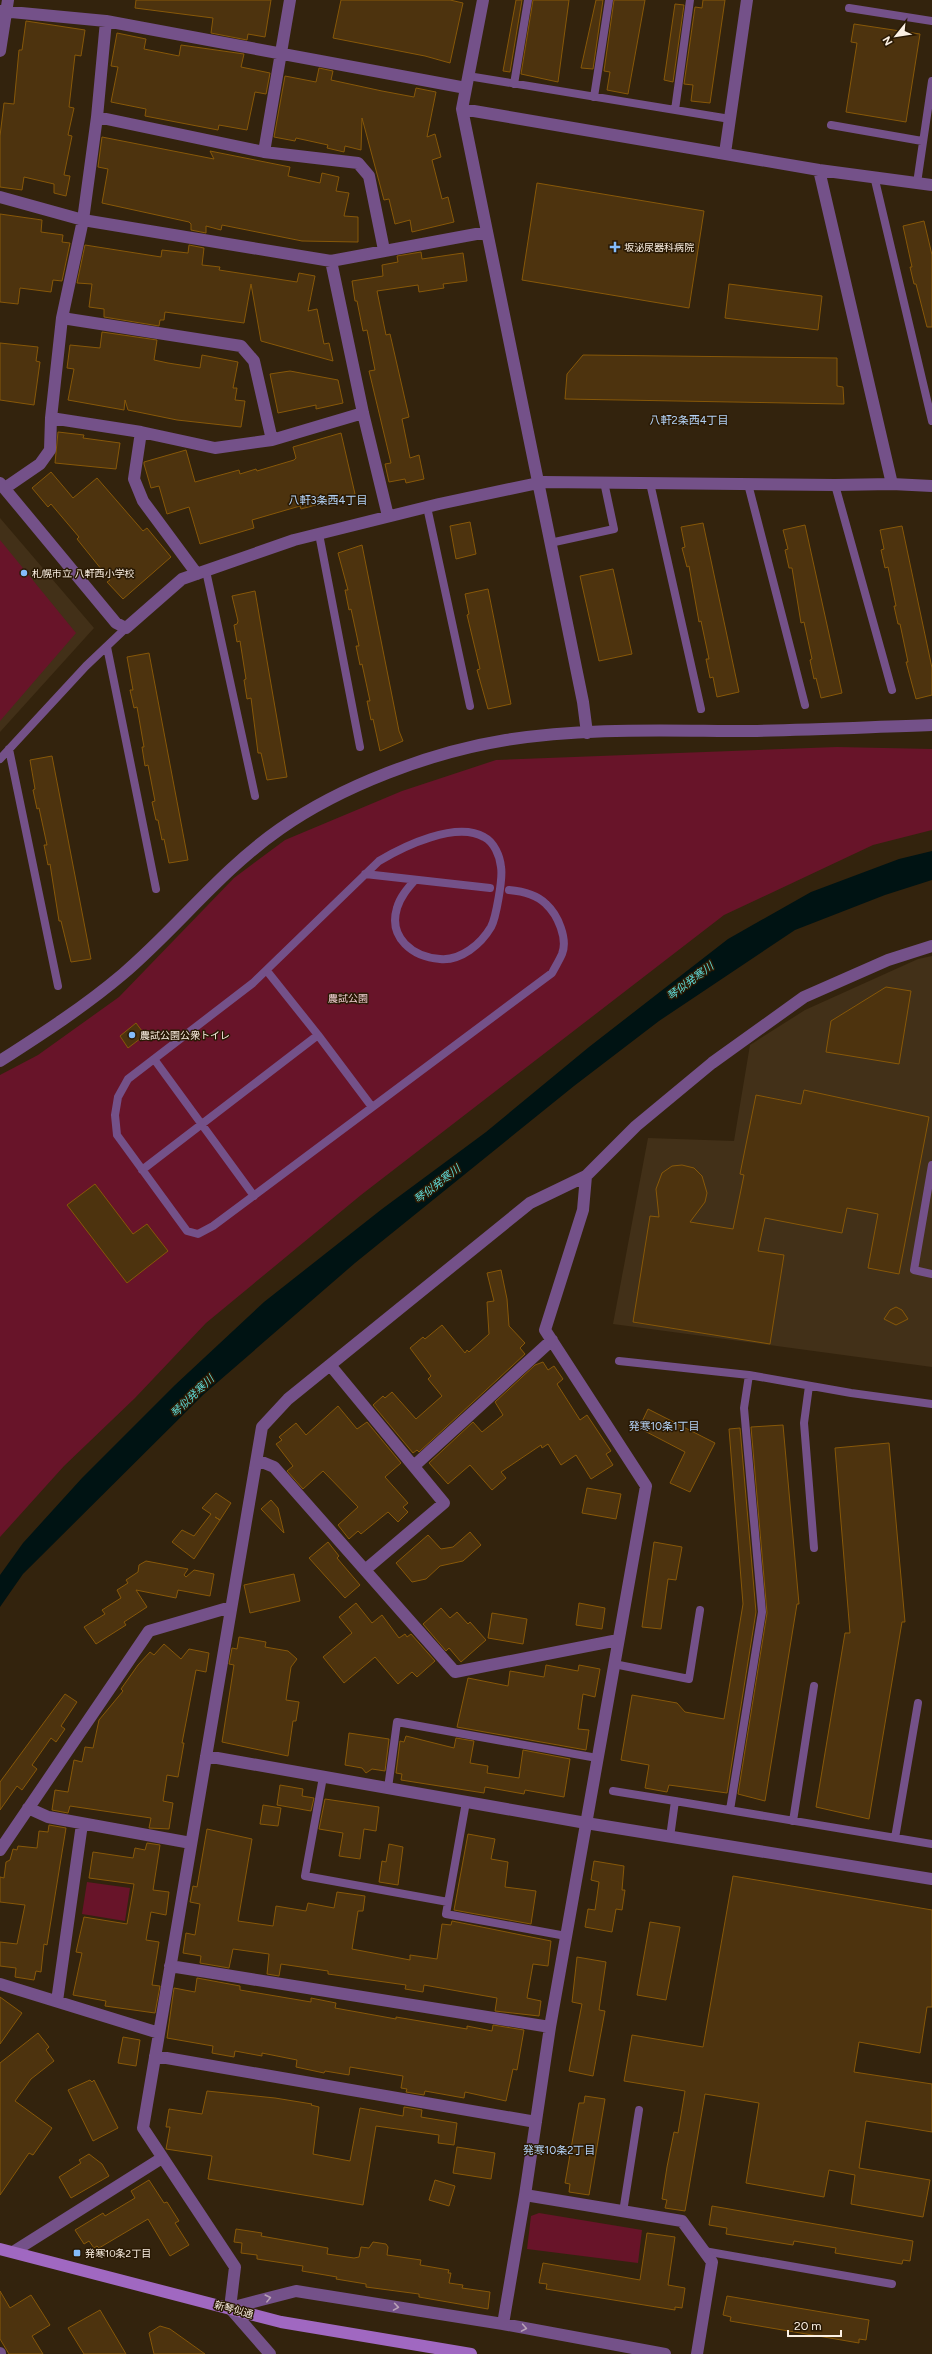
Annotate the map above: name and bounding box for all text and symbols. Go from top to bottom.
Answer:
north arrow [876,16,916,56]
text: N [880,34,896,48]
marker: 坂泌尿器科病院 [609,241,621,253]
place label: 坂泌尿器科病院 [624,241,694,254]
district label: 八軒2条西4丁目 [650,414,728,427]
district label: 八軒3条西4丁目 [289,494,367,507]
place label: 札幌市立 八軒西小学校 [32,567,134,580]
marker: 札幌市立 八軒西小学校 [19,568,29,578]
water label: 琴似発寒川 [664,959,717,1003]
park label: 農試公園 [328,992,368,1005]
place label: 農試公園公衆トイレ [140,1029,230,1042]
marker: 農試公園公衆トイレ [127,1030,137,1040]
water label: 琴似発寒川 [412,1162,464,1206]
water label: 琴似発寒川 [168,1372,217,1420]
district label: 発寒10条1丁目 [628,1420,700,1433]
district label: 発寒10条2丁目 [523,2144,595,2157]
place label: 発寒10条2丁目 [85,2247,151,2260]
marker: 発寒10条2丁目 [72,2248,82,2258]
one-way arrow [265,2295,271,2303]
street label: 新琴似通 [213,2298,255,2321]
one-way arrow [392,2302,399,2311]
scale bar [788,2312,841,2338]
text: 20 m [794,2319,822,2333]
one-way arrow [521,2323,527,2332]

